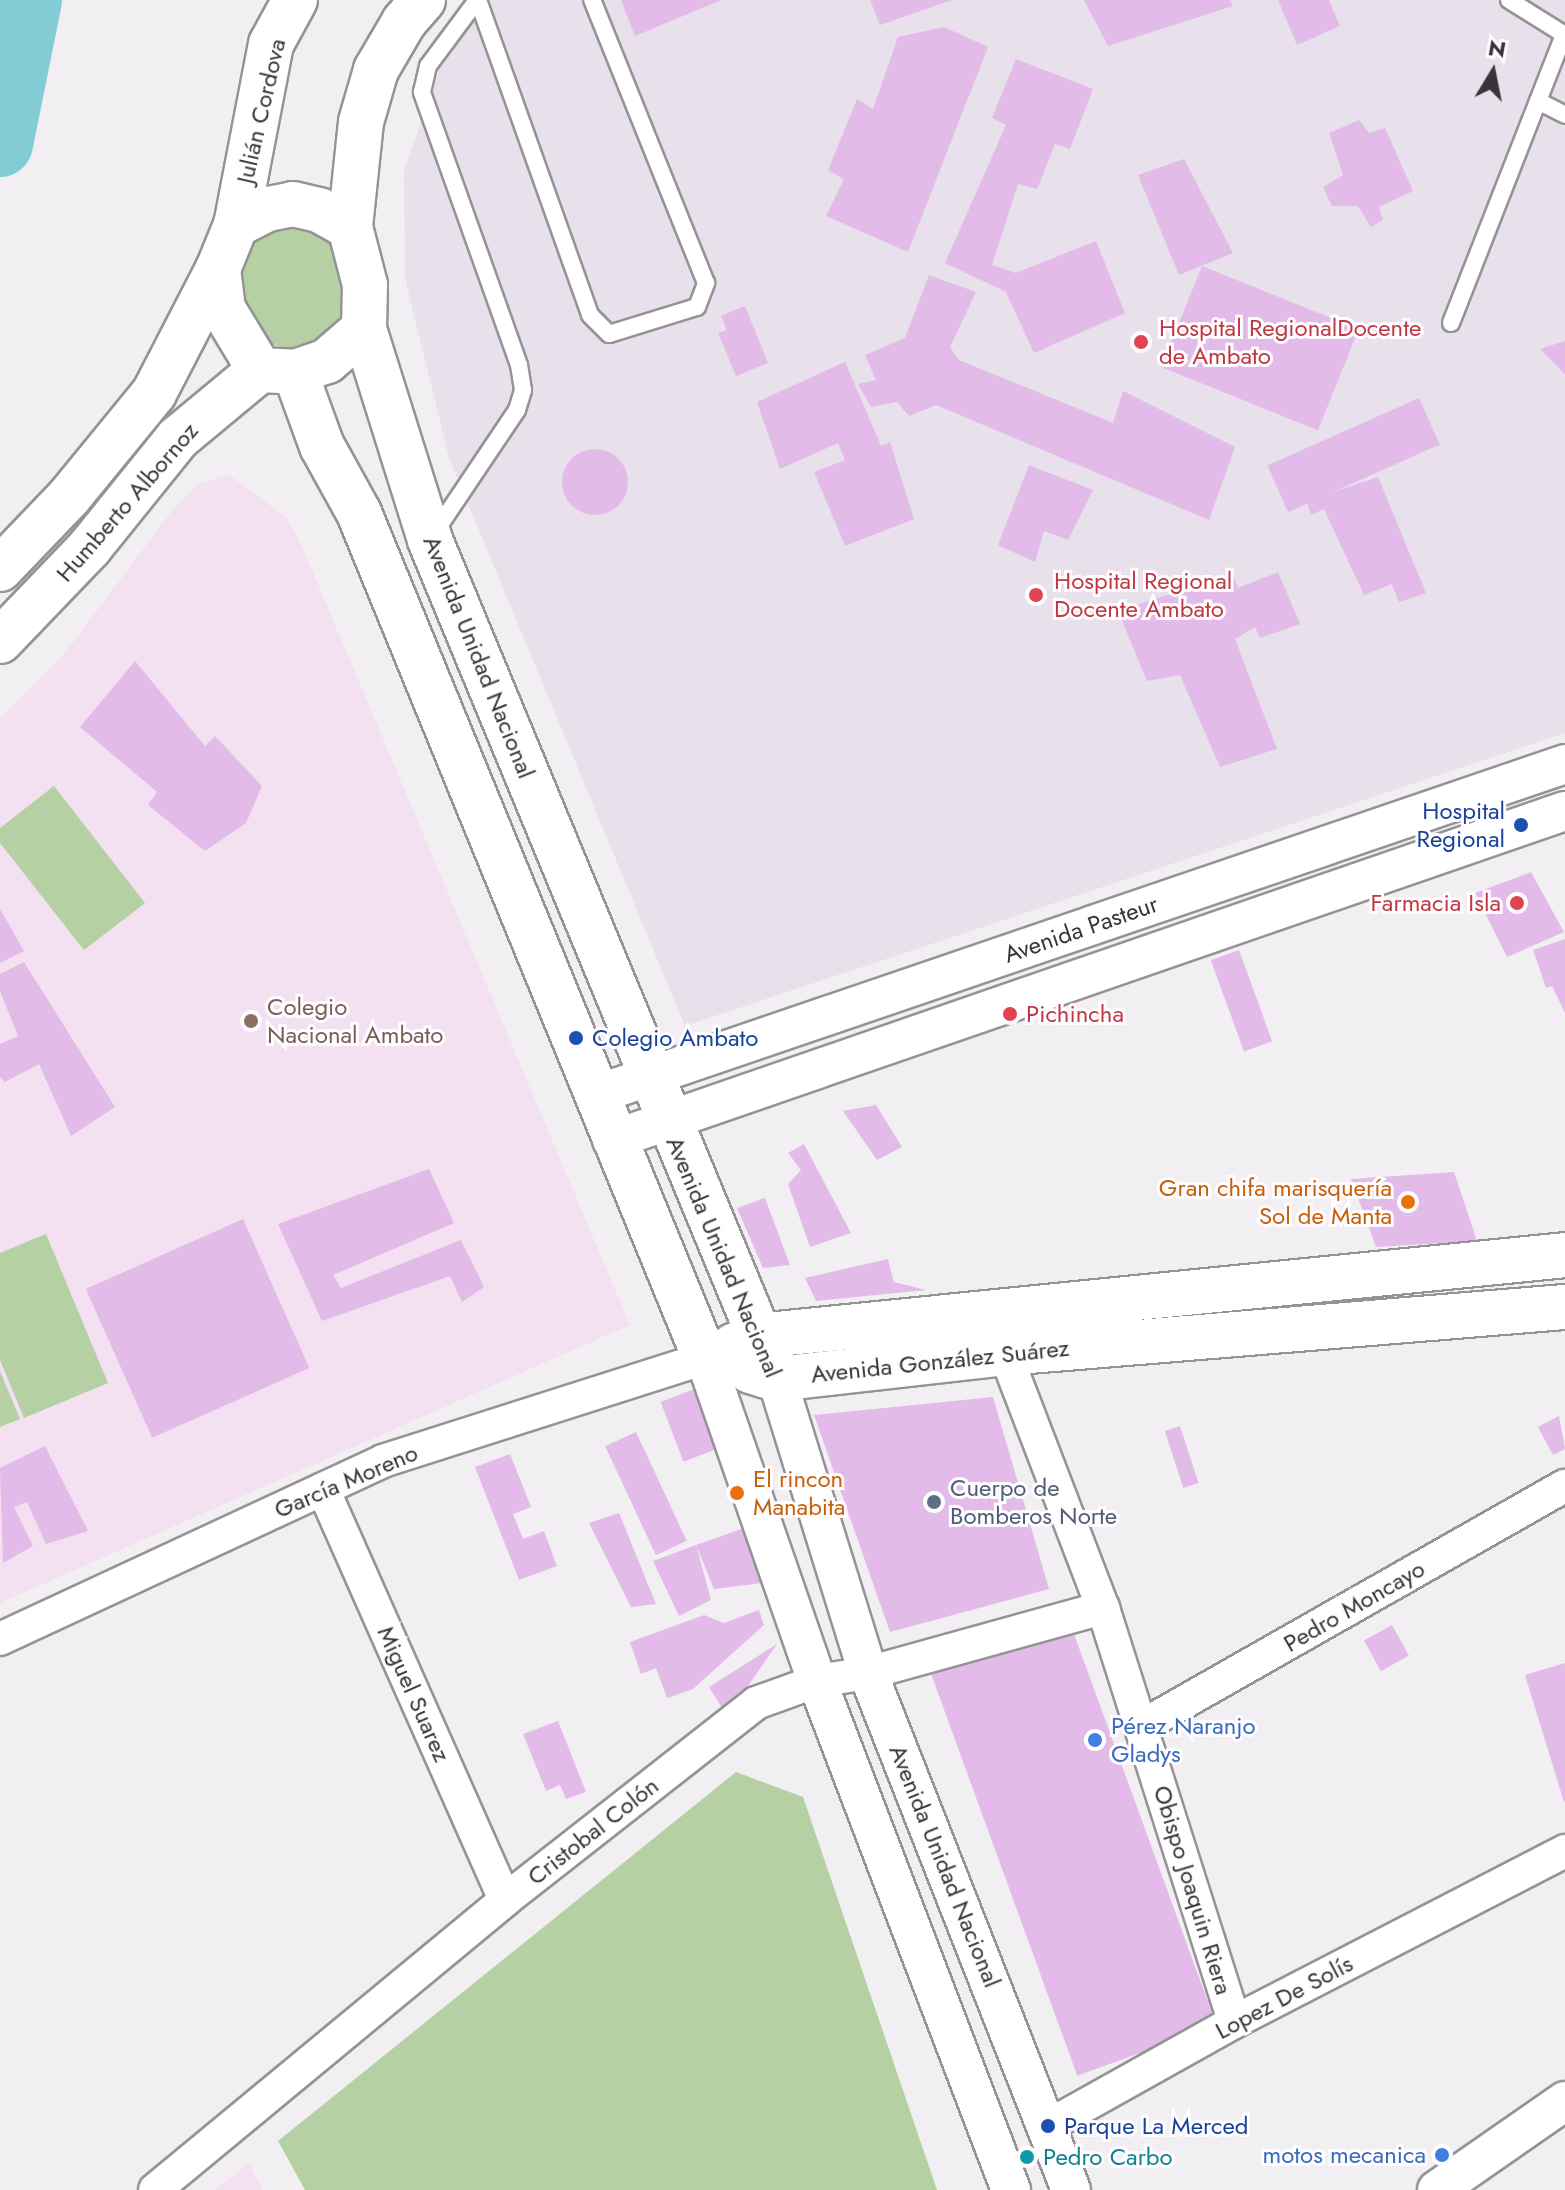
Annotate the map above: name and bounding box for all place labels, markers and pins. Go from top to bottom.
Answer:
place label: Hospital RegionalDocente de Ambato [1159,314,1421,370]
marker: Hospital RegionalDocente de Ambato [1130,331,1152,353]
place label: Hospital Regional Docente Ambato [1054,567,1232,623]
marker: Hospital Regional Docente Ambato [1025,584,1047,606]
place label: Hospital Regional [1417,797,1505,853]
marker: Hospital Regional [1512,816,1530,834]
place label: Farmacia Isla [1371,889,1501,917]
marker: Farmacia Isla [1508,894,1526,912]
place label: Colegio Nacional Ambato [267,993,443,1049]
place label: Pichincha [1026,1000,1124,1028]
marker: Pichincha [1001,1005,1019,1023]
marker: Colegio Nacional Ambato [242,1012,260,1030]
place label: Colegio Ambato [592,1024,758,1052]
marker: Colegio Ambato [567,1029,585,1047]
place label: Gran chifa marisquería Sol de Manta [1159,1174,1392,1230]
marker: Gran chifa marisquería Sol de Manta [1399,1193,1417,1211]
place label: El rincon Manabita [753,1465,845,1521]
place label: Cuerpo de Bomberos Norte [950,1474,1117,1530]
marker: El rincon Manabita [728,1484,746,1502]
marker: Cuerpo de Bomberos Norte [925,1493,943,1511]
place label: Pérez Naranjo Gladys [1111,1712,1256,1768]
marker: Pérez Naranjo Gladys [1086,1731,1104,1749]
place label: Parque La Merced [1064,2112,1248,2140]
marker: Parque La Merced [1039,2117,1057,2135]
place label: motos mecanica [1262,2141,1426,2169]
place label: Pedro Carbo [1043,2143,1173,2171]
marker: motos mecanica [1433,2146,1451,2164]
marker: Pedro Carbo [1018,2148,1036,2166]

